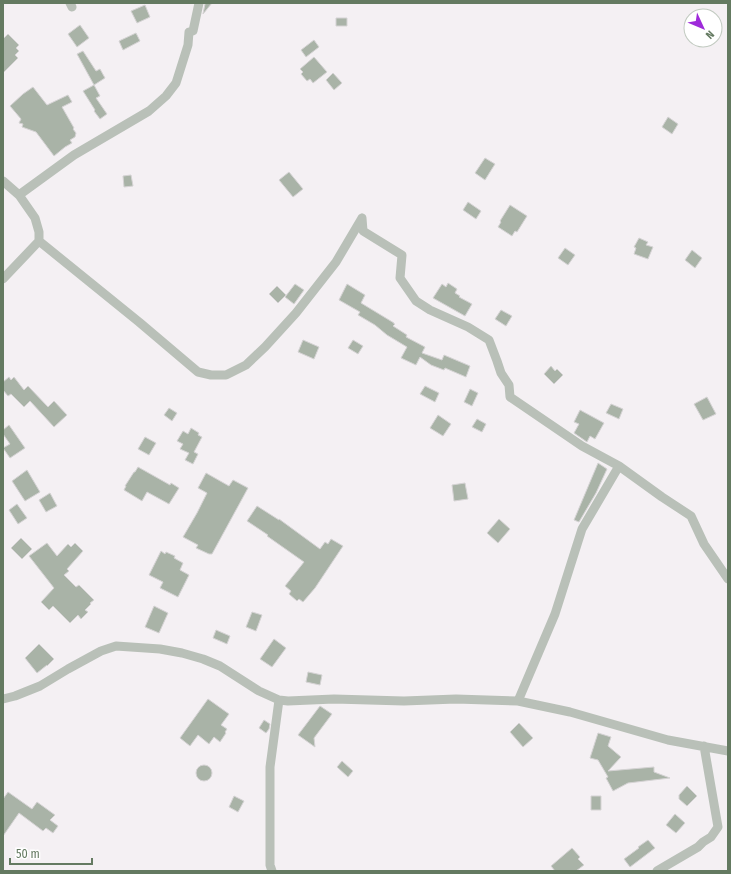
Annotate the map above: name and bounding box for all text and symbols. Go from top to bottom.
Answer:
north arrow [683,8,723,48]
text: N [703,28,717,41]
scale bar [10,840,92,866]
text: 50 m [16,847,40,861]

